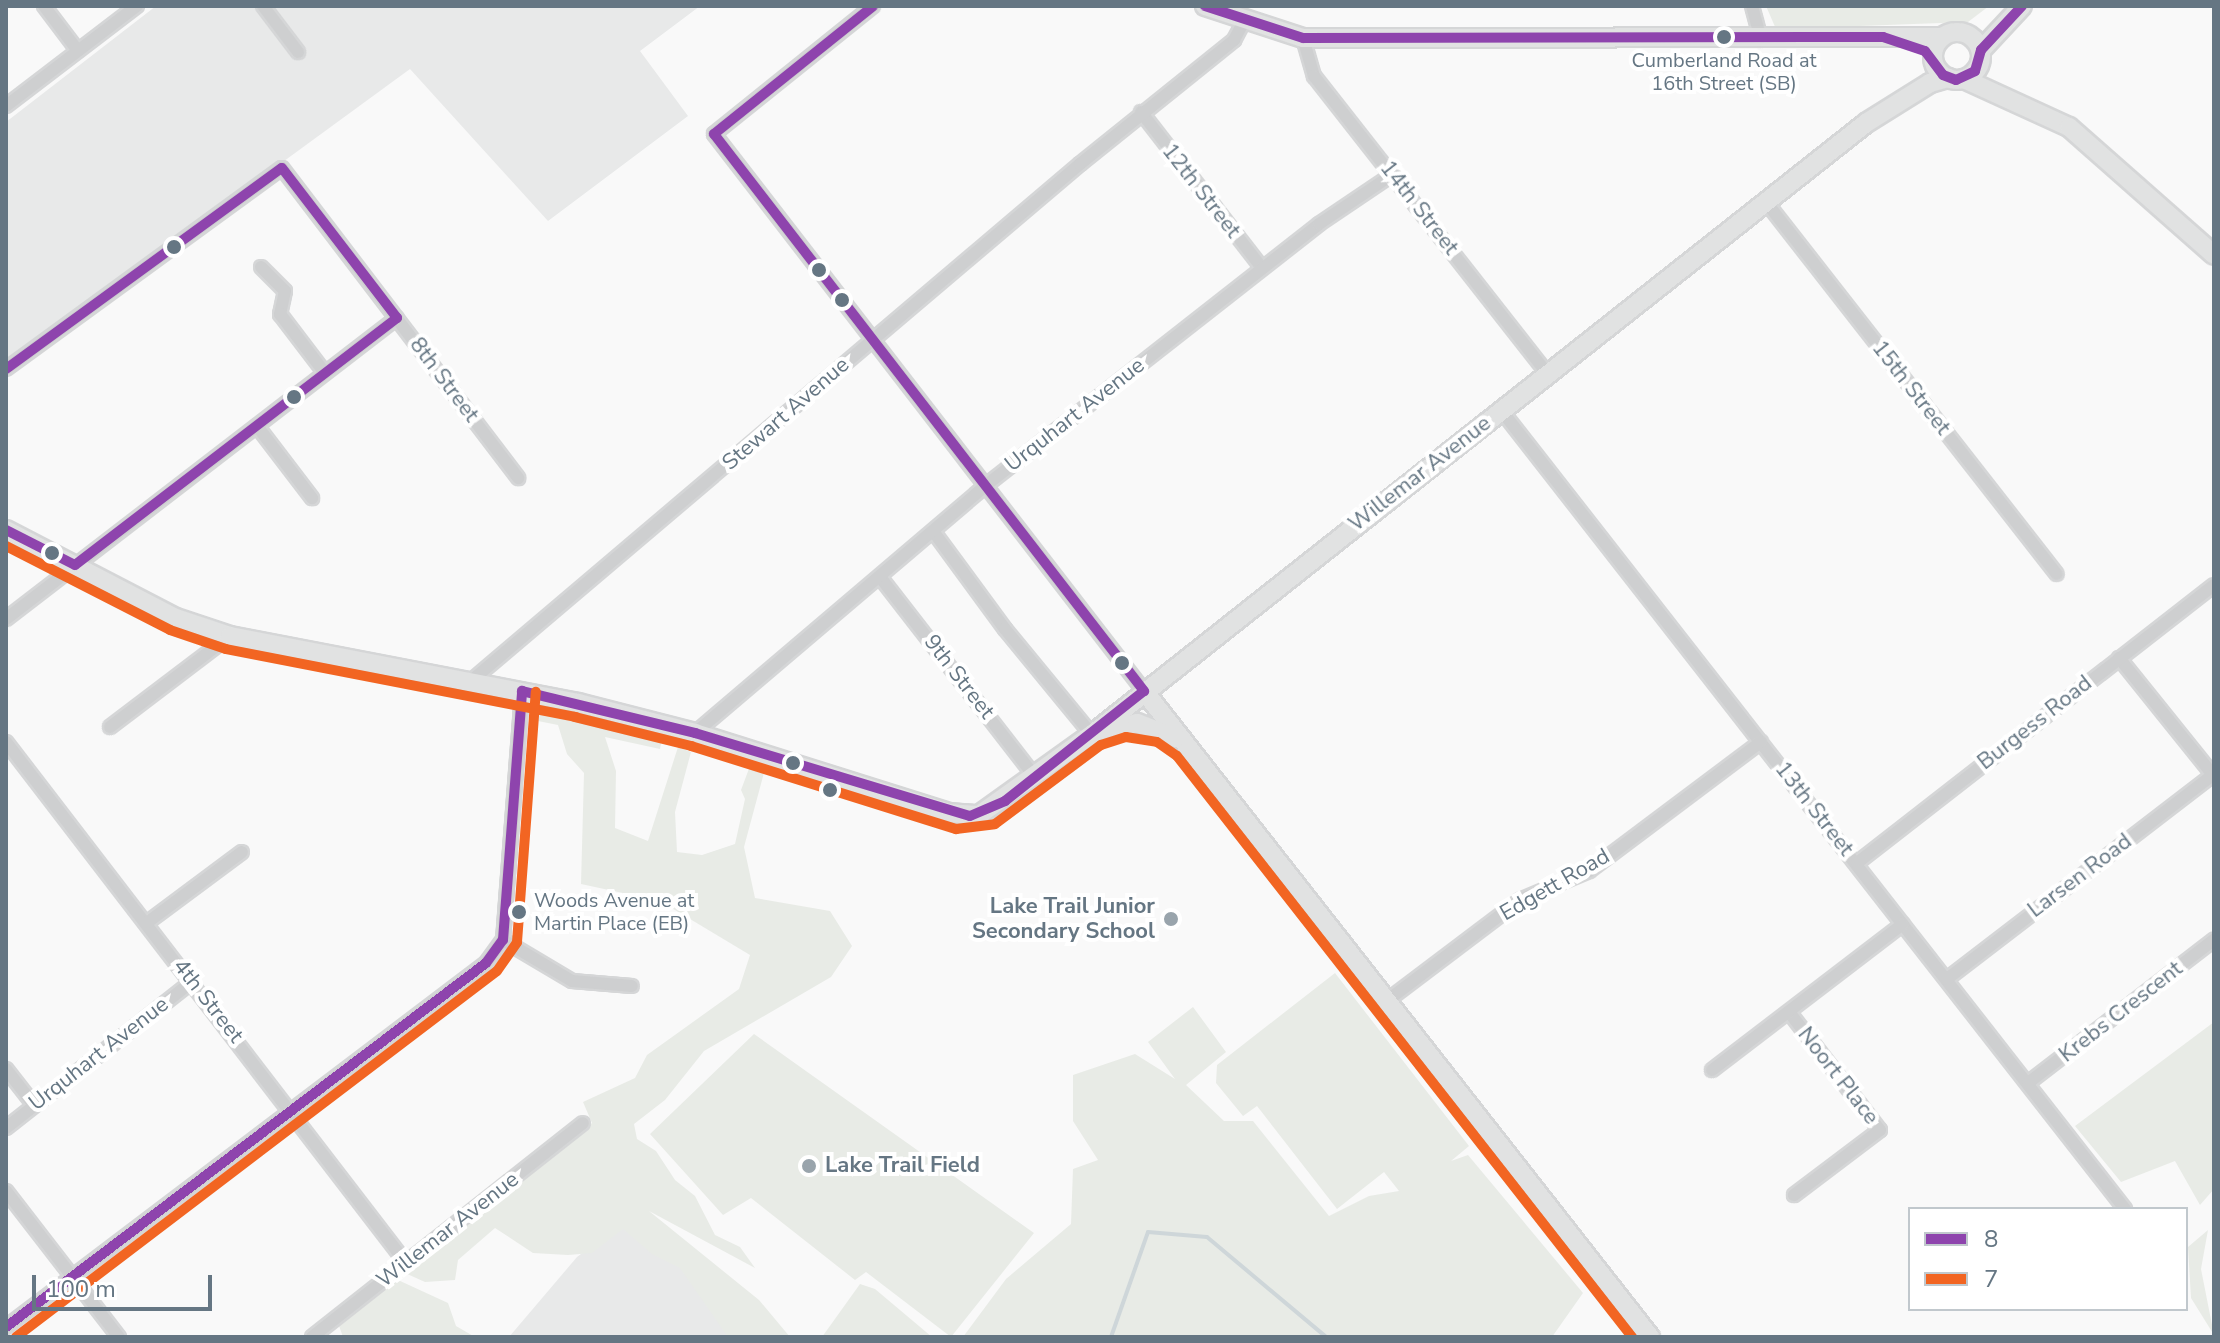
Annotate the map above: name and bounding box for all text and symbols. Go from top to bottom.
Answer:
marker: Cumberland Road at 16th Street (SB) [1716,29,1732,45]
place label: Cumberland Road at 16th Street (SB) [1632,48,1816,95]
street label: 12th Street [1156,139,1246,243]
street label: 14th Street [1374,156,1464,260]
unlabelled marker [166,239,182,255]
unlabelled marker [811,262,827,278]
unlabelled marker [834,292,850,308]
street label: 8th Street [404,332,484,428]
street label: 15th Street [1866,336,1956,440]
street label: Stewart Avenue [717,352,855,476]
street label: Urquhart Avenue [1000,352,1150,478]
unlabelled marker [286,389,302,405]
street label: Willemar Avenue [1344,410,1496,538]
unlabelled marker [44,545,60,561]
street label: 9th Street [918,630,1000,724]
unlabelled marker [1114,655,1130,671]
street label: Burgess Road [1973,670,2097,776]
unlabelled marker [785,755,801,771]
street label: 13th Street [1769,757,1859,861]
unlabelled marker [822,782,838,798]
street label: Larsen Road [2023,828,2137,924]
street label: Edgett Road [1496,843,1614,927]
place label: Woods Avenue at Martin Place (EB) [534,888,694,935]
place label: Lake Trail Junior Secondary School [972,893,1155,944]
marker: Woods Avenue at Martin Place (EB) [511,904,527,920]
marker: Lake Trail Junior Secondary School [1162,910,1180,928]
street label: 4th Street [167,954,249,1048]
street label: Krebs Crescent [2054,956,2188,1068]
street label: Urquhart Avenue [24,991,174,1117]
street label: Noort Place [1792,1022,1884,1130]
place label: Lake Trail Field [825,1153,980,1179]
marker: Lake Trail Field [800,1157,818,1175]
street label: Willemar Avenue [372,1166,524,1294]
legend [1908,1207,2188,1311]
text: 8 [1984,1223,1998,1255]
scale bar [36,1259,216,1309]
text: 7 [1984,1263,1998,1295]
text: 100 m [46,1273,116,1305]

